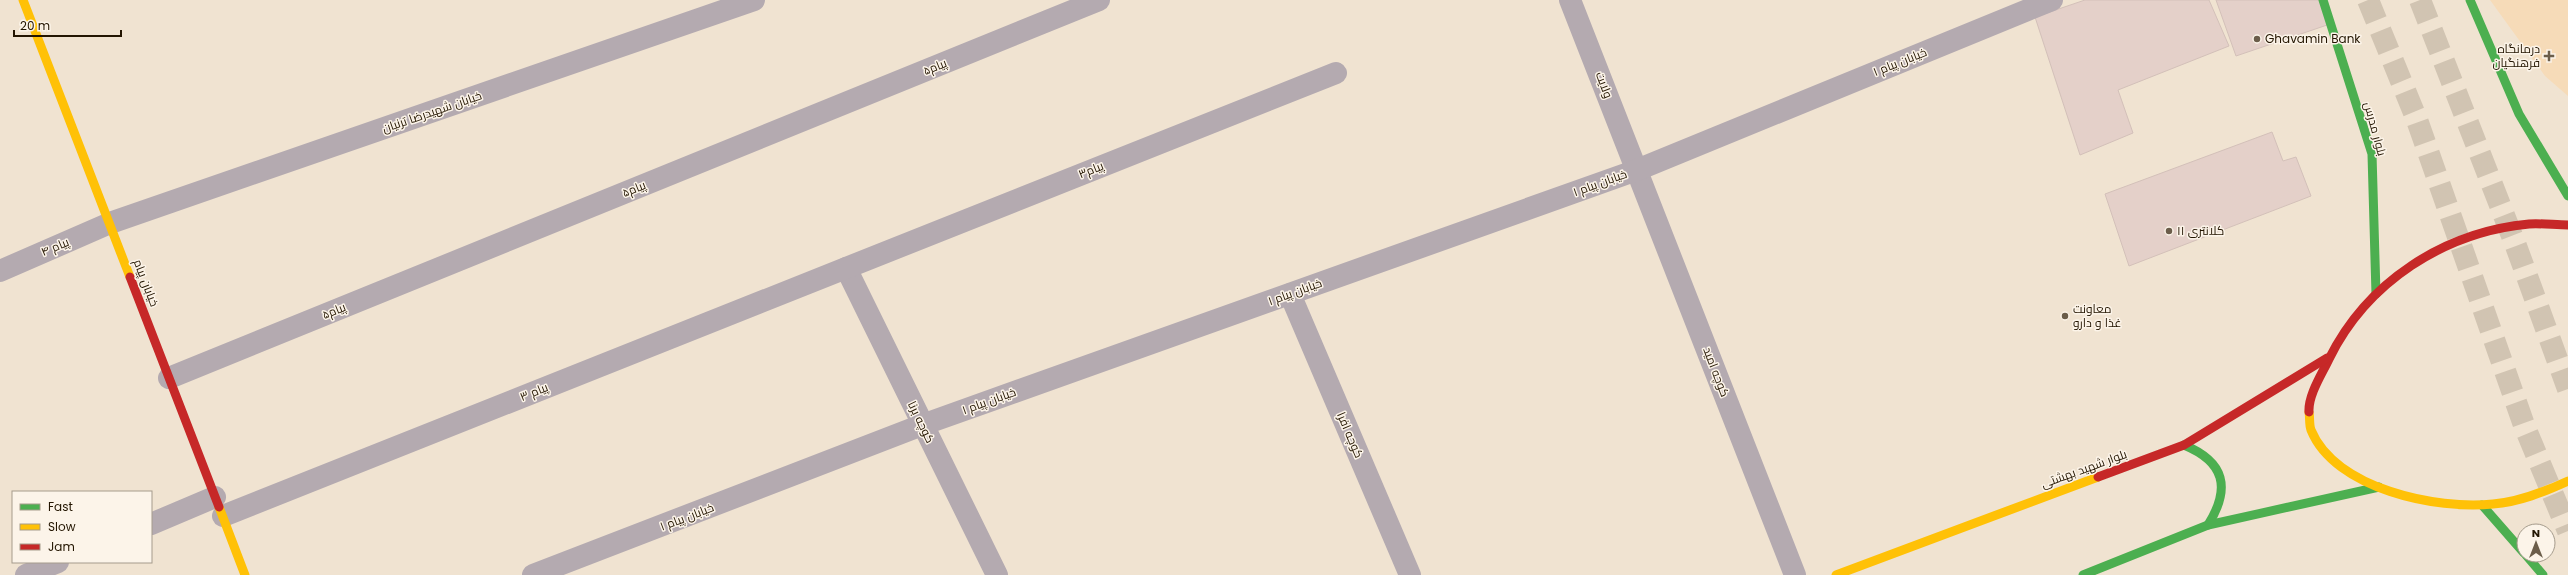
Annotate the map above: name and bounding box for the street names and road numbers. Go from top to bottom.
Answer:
street label: خیابان پیام ۱ [1870,43,1930,81]
street label: پیام۵ [920,54,950,80]
street label: ولایت [1592,69,1617,101]
street label: خیابان شهیدرضا ترنیان [380,87,484,137]
street label: بلوار مدرس [2360,100,2391,158]
street label: پیام۳ [1076,157,1107,183]
street label: خیابان پیام ۱ [1570,165,1630,201]
street label: پیام۵ [619,176,649,202]
street label: پیام ۴ [38,233,73,261]
street label: خیابان پیام [129,257,163,309]
street label: خیابان پیام ۱ [1265,274,1325,310]
street label: پیام۵ [319,298,349,324]
street label: کوچه امید [1698,344,1734,400]
street label: پیام ۳ [517,378,552,406]
street label: خیابان پیام ۱ [959,383,1019,419]
street label: کوچه برنا [903,398,939,446]
street label: کوچه افرا [1332,409,1368,461]
street label: بلوار شهید بهشتی [2039,445,2129,492]
street label: خیابان پیام ۱ [657,498,717,536]

